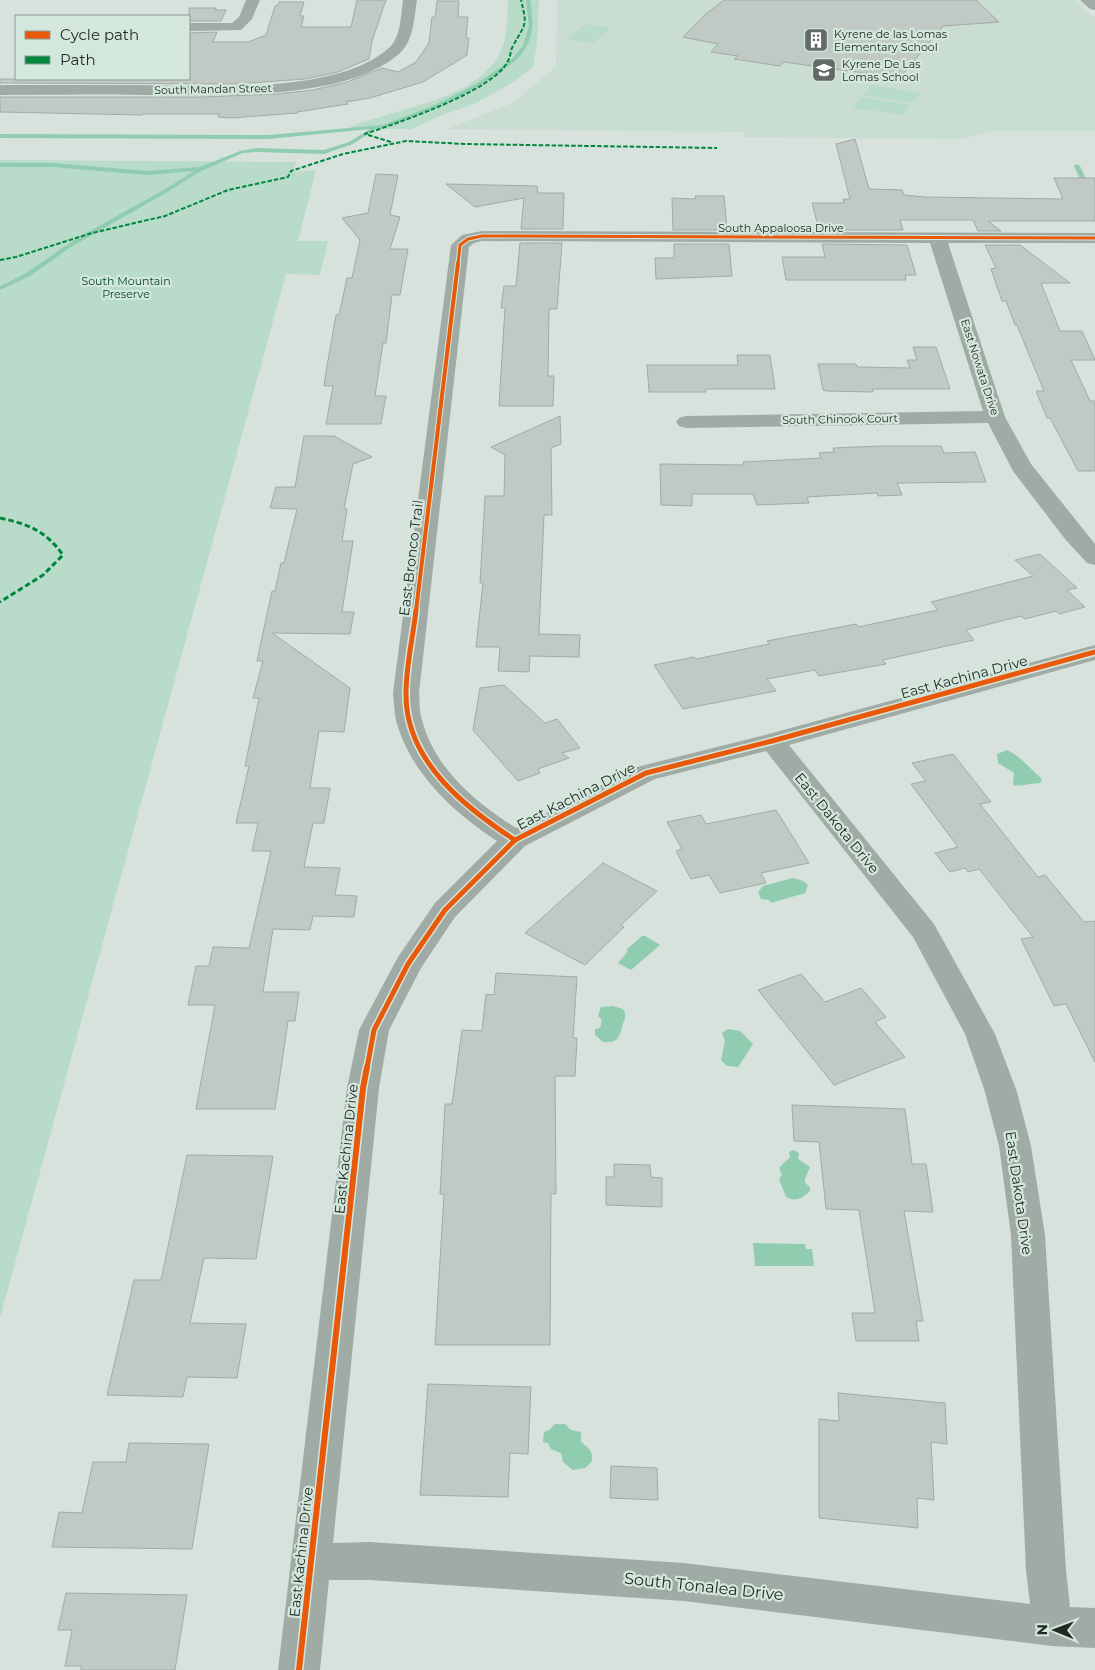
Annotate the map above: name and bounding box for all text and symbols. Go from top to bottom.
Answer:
legend [15,15,190,80]
text: Cycle path [60,25,139,44]
building icon: Kyrene de las Lomas Elementary School [803,27,829,53]
place label: Kyrene de las Lomas Elementary School [834,27,948,54]
text: Path [60,50,96,69]
school or university icon: Kyrene De Las Lomas School [811,57,837,83]
place label: Kyrene De Las Lomas School [842,57,921,84]
street label: South Mandan Street [154,81,273,97]
street label: South Appaloosa Drive [718,221,844,235]
park label: South Mountain Preserve [81,274,171,301]
street label: East Nowata Drive [958,317,1002,417]
street label: South Chinook Court [782,411,898,427]
street label: East Bronco Trail [395,499,427,617]
street label: East Kachina Drive [899,651,1029,703]
street label: East Kachina Drive [514,758,638,834]
street label: East Dakota Drive [791,769,883,877]
street label: East Kachina Drive [330,1083,362,1215]
street label: East Dakota Drive [1001,1130,1037,1256]
street label: East Kachina Drive [285,1486,317,1618]
street label: South Tonalea Drive [623,1569,785,1604]
north arrow [1030,1605,1080,1655]
text: N [1033,1624,1051,1636]

